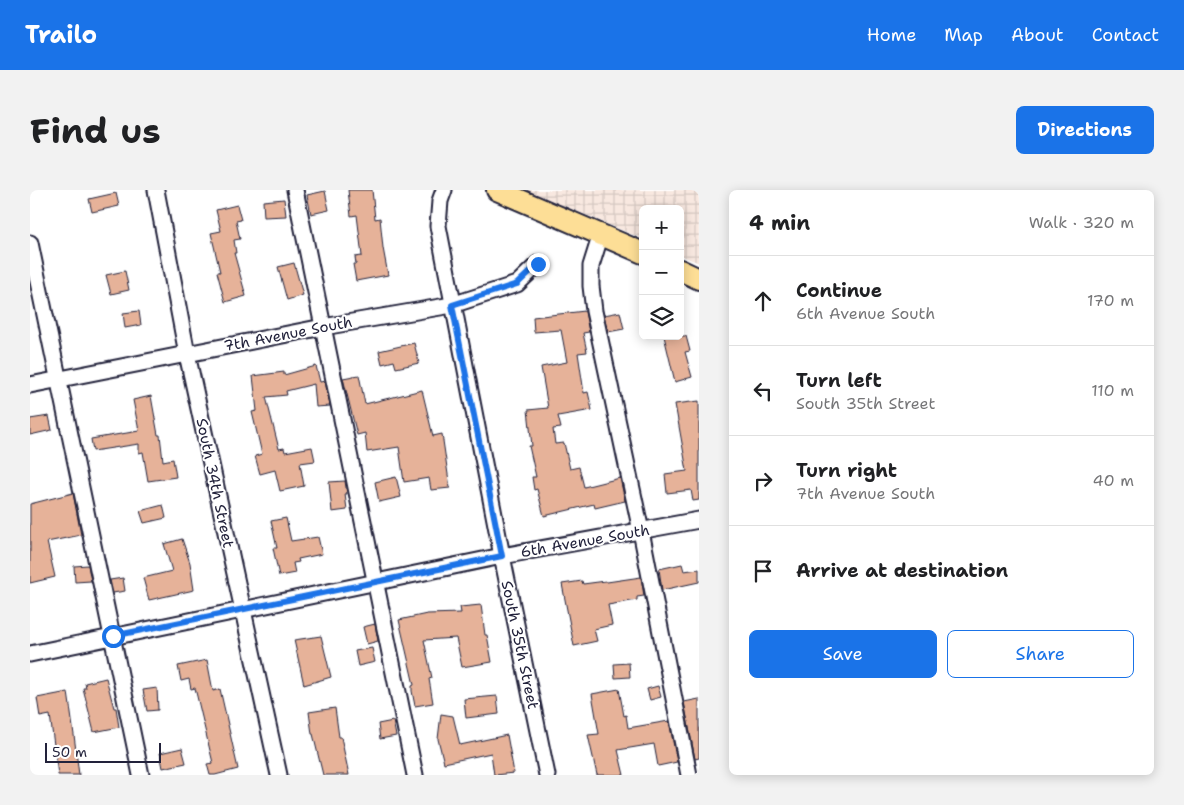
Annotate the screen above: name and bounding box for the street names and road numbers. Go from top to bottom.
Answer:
street label: 7th Avenue South [222,312,354,356]
street label: South 34th Street [192,416,238,550]
street label: 6th Avenue South [519,520,651,562]
street label: South 35th Street [497,579,543,711]

